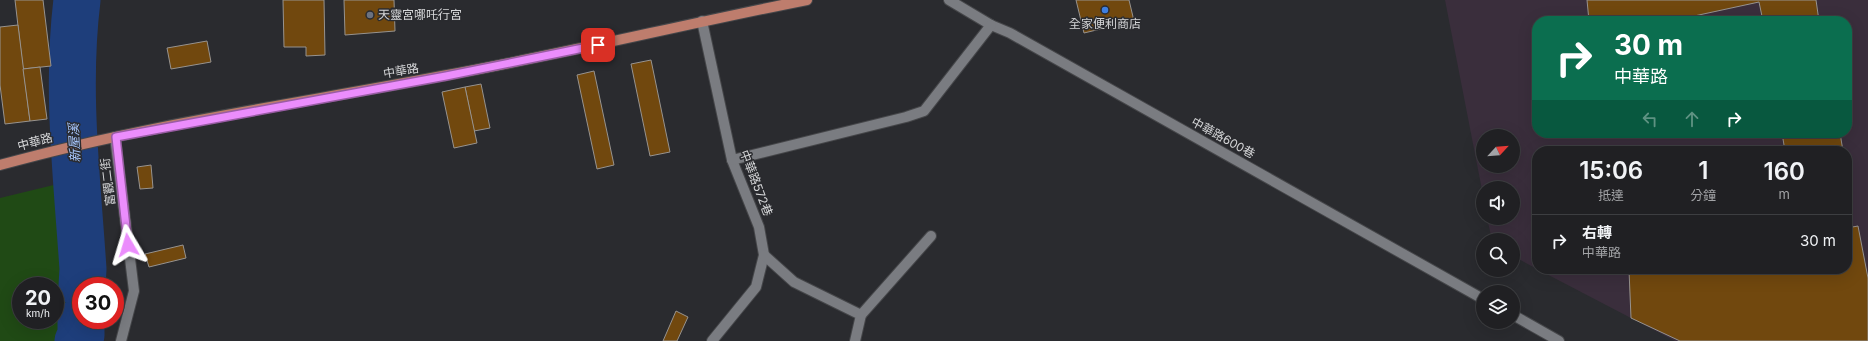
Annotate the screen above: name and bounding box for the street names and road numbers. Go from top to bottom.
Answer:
street label: 中華路 [382,60,420,81]
street label: 中華路600巷 [1189,114,1258,161]
street label: 中華路 [16,130,54,153]
street label: 中華路572巷 [737,148,776,218]
street label: 富觀二街 [97,157,118,207]

